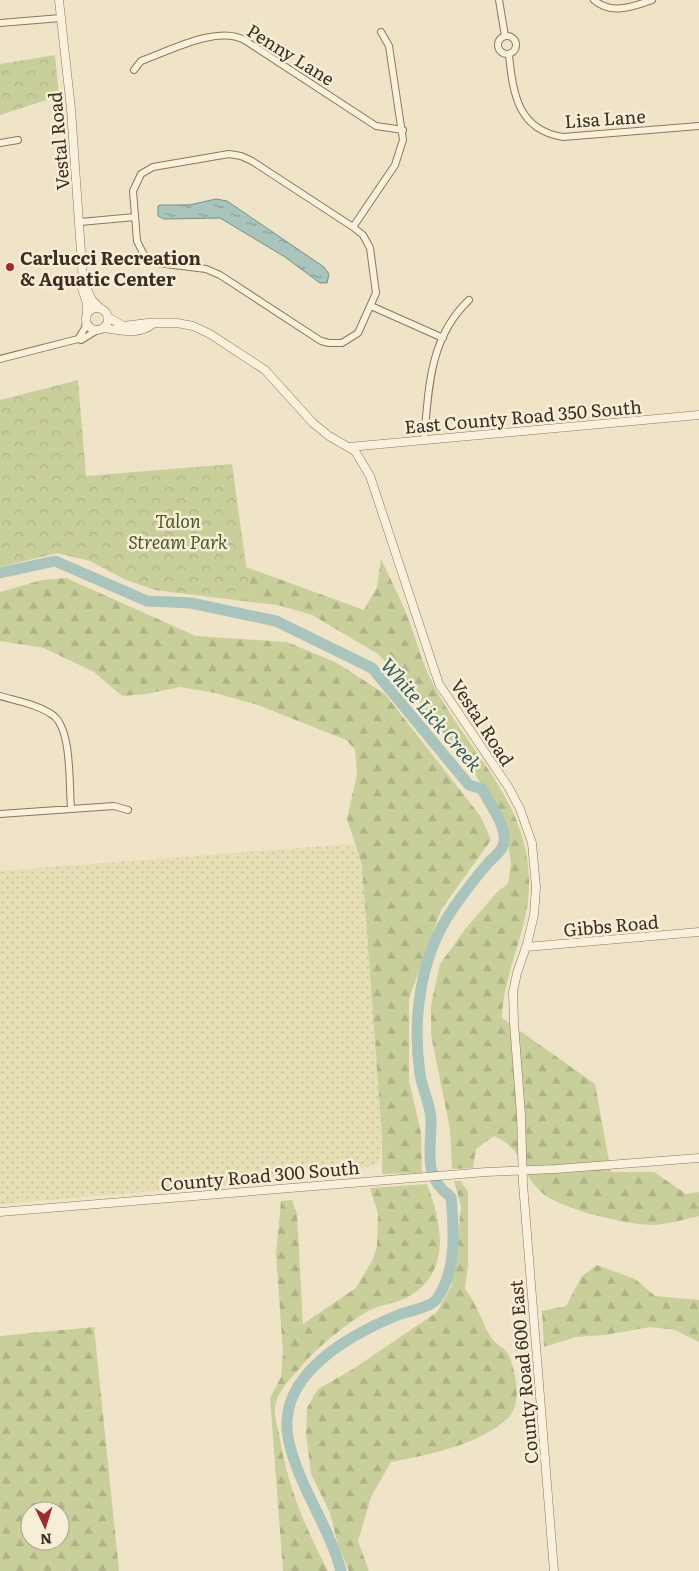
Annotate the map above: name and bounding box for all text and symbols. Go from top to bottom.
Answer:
street label: Penny Lane [242,16,340,92]
street label: Vestal Road [40,91,76,191]
street label: Lisa Lane [564,102,646,134]
place label: Carlucci Recreation & Aquatic Center [20,244,201,292]
marker: Carlucci Recreation & Aquatic Center [4,261,16,273]
street label: East County Road 350 South [403,392,643,440]
park label: Talon Stream Park [128,507,228,555]
water label: White Lick Creek [375,651,490,777]
street label: Vestal Road [445,673,521,771]
street label: Gibbs Road [562,907,660,943]
street label: County Road 300 South [159,1153,361,1197]
street label: County Road 600 East [501,1278,544,1465]
north arrow [20,1501,70,1551]
text: N [39,1530,53,1550]

